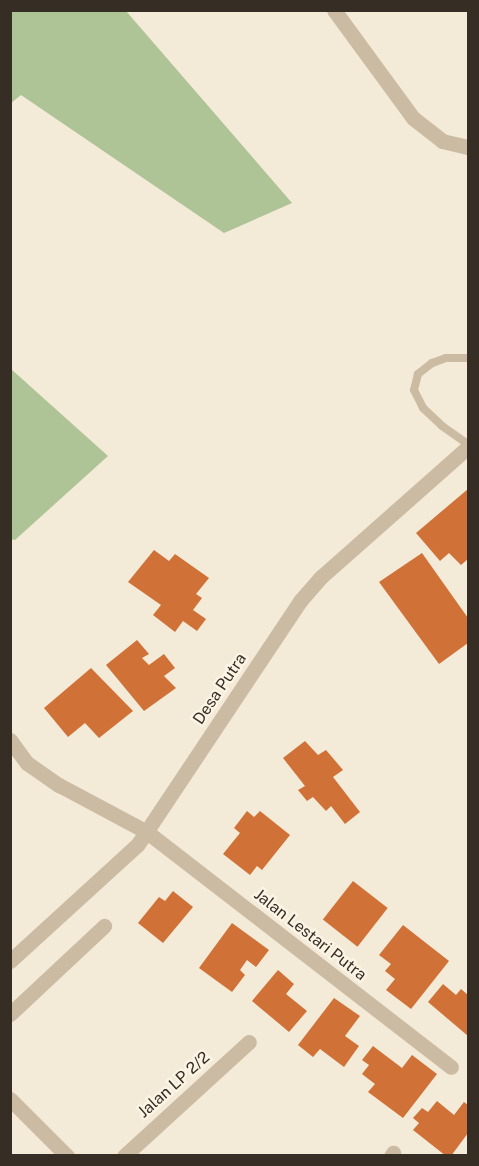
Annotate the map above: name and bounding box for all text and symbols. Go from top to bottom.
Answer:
street label: Desa Putra [189,650,251,728]
street label: Jalan Lestari Putra [250,885,370,985]
street label: Jalan LP 2/2 [134,1048,214,1122]

